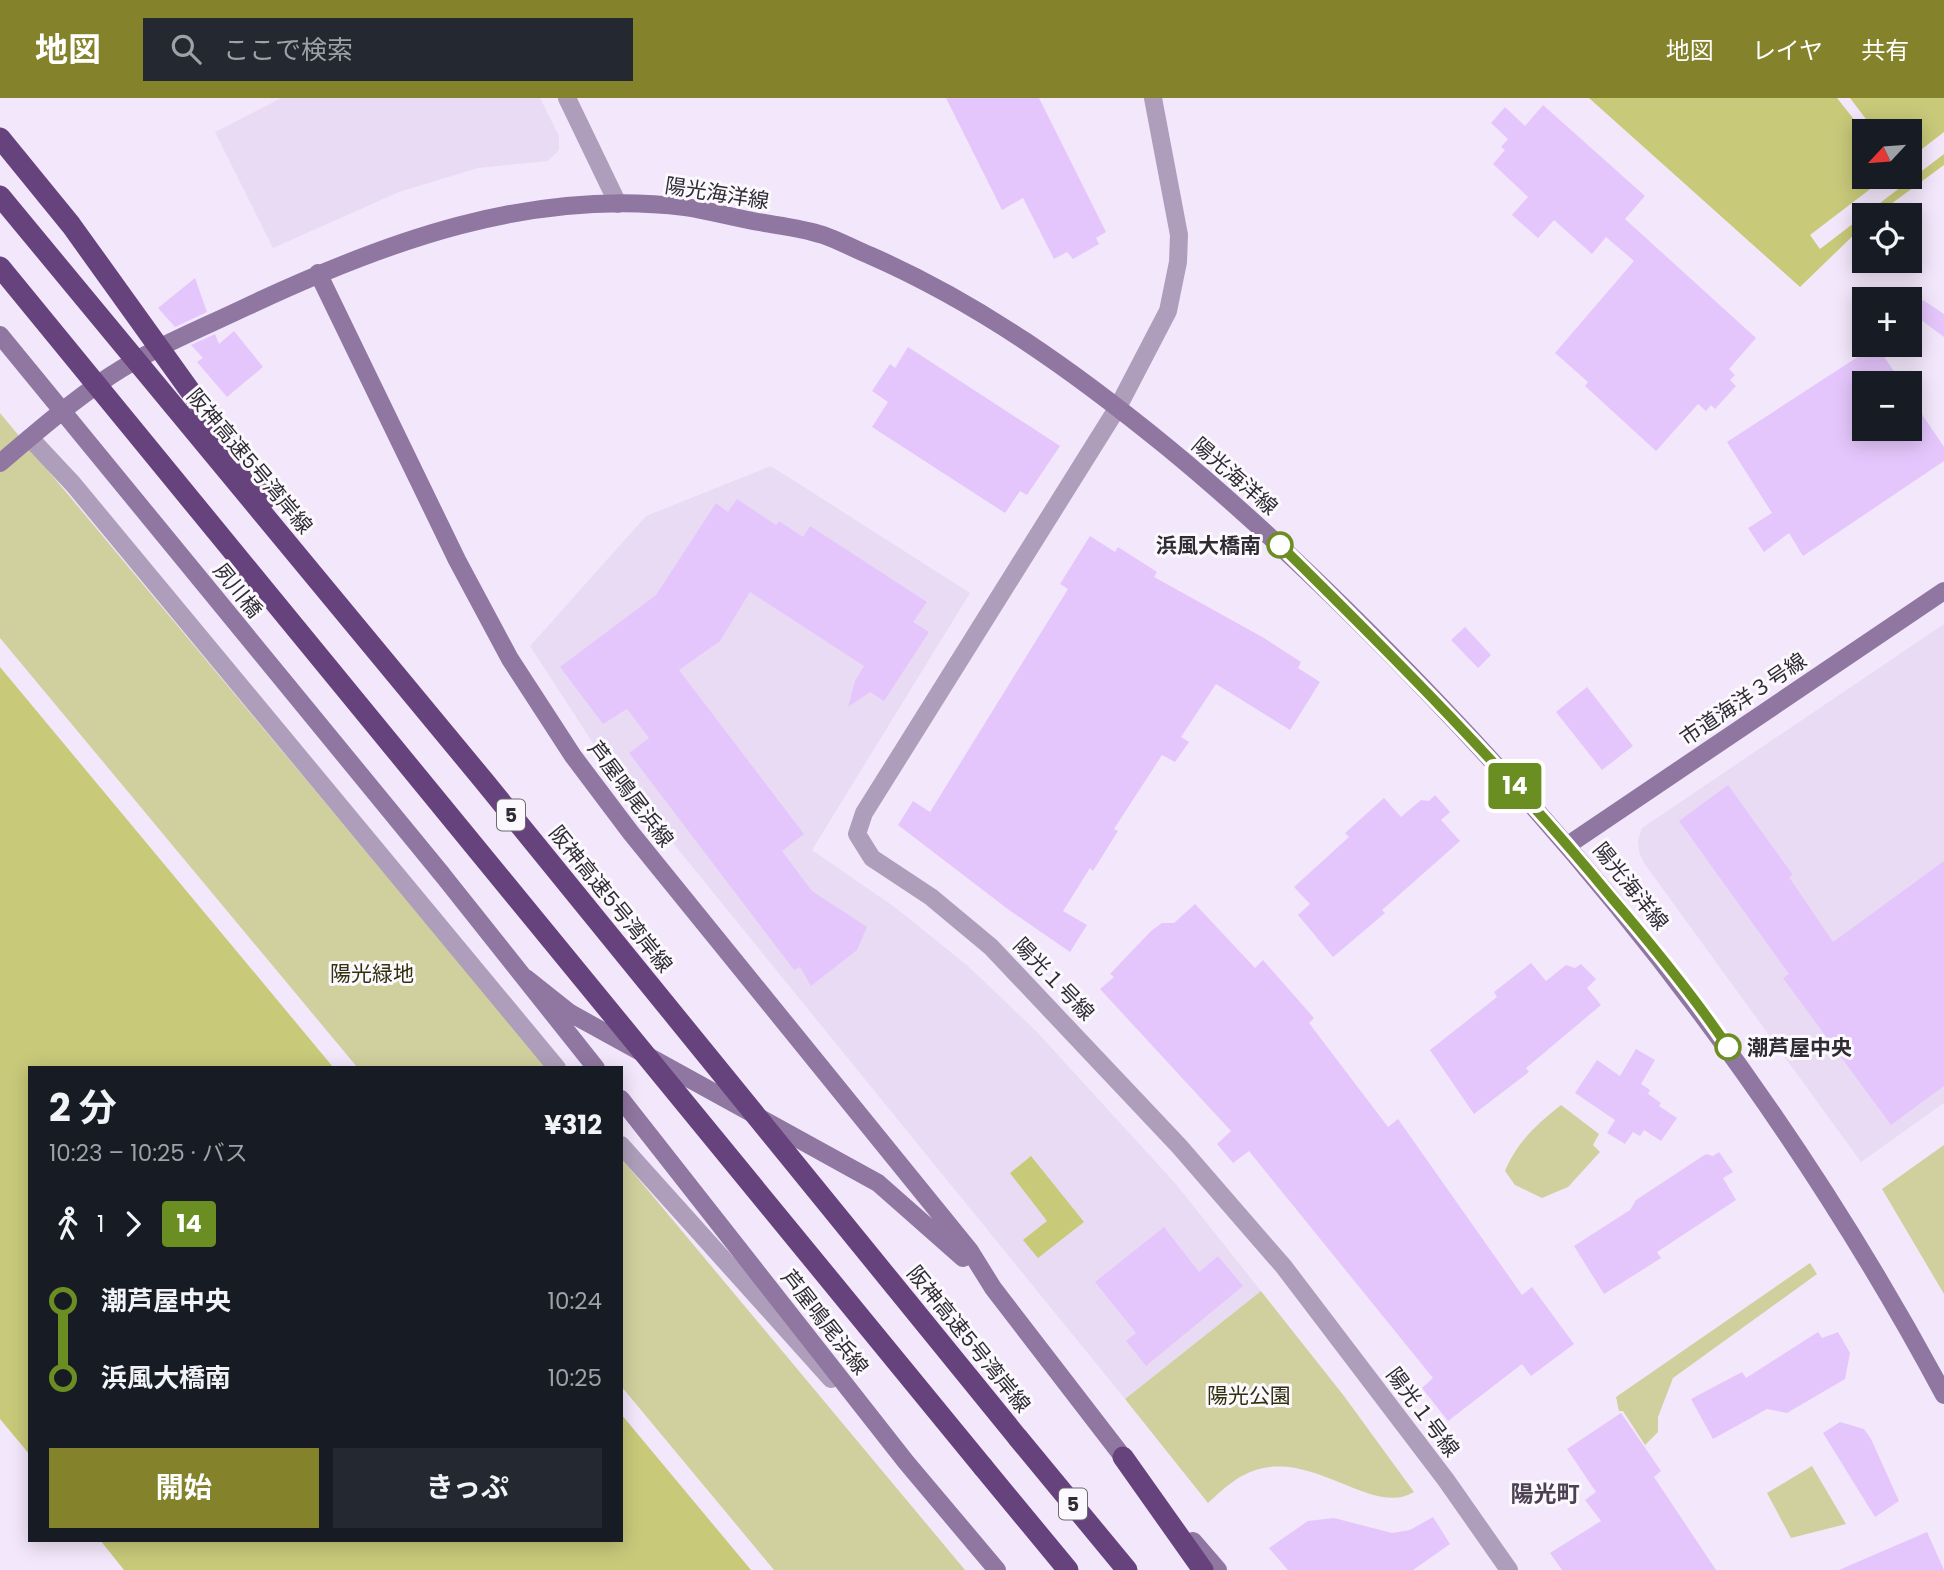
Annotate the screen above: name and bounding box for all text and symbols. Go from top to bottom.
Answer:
search box [143,18,633,81]
text: 地図 [35,26,101,73]
icon: search [167,30,205,68]
text: ここで検索 [223,32,353,68]
text: 地図 [1666,34,1714,67]
text: レイヤ [1752,34,1823,67]
text: 共有 [1861,34,1909,67]
north arrow [1852,119,1922,189]
map controls [1852,119,1922,441]
street label: 陽光海洋線 [663,170,771,216]
button: locate [1852,203,1922,273]
button: + [1852,287,1922,357]
button: − [1852,371,1922,441]
street label: 阪神高速5号湾岸線 [181,382,319,540]
street label: 陽光海洋線 [1186,431,1284,521]
place label: 浜風大橋南 [1156,531,1261,560]
marker: 浜風大橋南 [1267,532,1293,558]
street label: 夙川橋 [207,556,269,624]
street label: 市道海洋３号線 [1674,646,1812,752]
street label: 芦屋鳴尾浜線 [582,735,680,853]
line badge: 14 [1484,763,1546,809]
text: 14 [1502,769,1528,802]
road number: 5 [497,800,525,830]
street label: 阪神高速5号湾岸線 [543,819,679,979]
street label: 陽光海洋線 [1587,836,1675,936]
street label: 陽光１号線 [1007,931,1101,1027]
park label: 陽光緑地 [330,959,414,988]
place label: 潮芦屋中央 [1747,1033,1852,1062]
marker: 潮芦屋中央 [1715,1034,1741,1060]
text: 2 分 [49,1081,117,1134]
text: ¥312 [544,1107,602,1143]
text: 10:23 – 10:25 · バス [49,1137,248,1169]
icon: walk [49,1205,87,1243]
icon: forward [114,1205,152,1243]
text: 14 [176,1207,202,1240]
text: 1 [97,1208,104,1240]
street label: 阪神高速5号湾岸線 [901,1259,1037,1419]
street label: 芦屋鳴尾浜線 [775,1263,875,1381]
text: 潮芦屋中央 [101,1283,231,1319]
text: 10:24 [548,1285,602,1317]
text: 浜風大橋南 [101,1360,231,1396]
street label: 陽光１号線 [1380,1361,1466,1463]
text: 10:25 [548,1362,602,1394]
park label: 陽光公園 [1207,1381,1291,1410]
button: 開始 [49,1448,319,1528]
button: きっぷ [333,1448,602,1528]
district label: 陽光町 [1511,1478,1580,1510]
road number: 5 [1059,1488,1087,1520]

